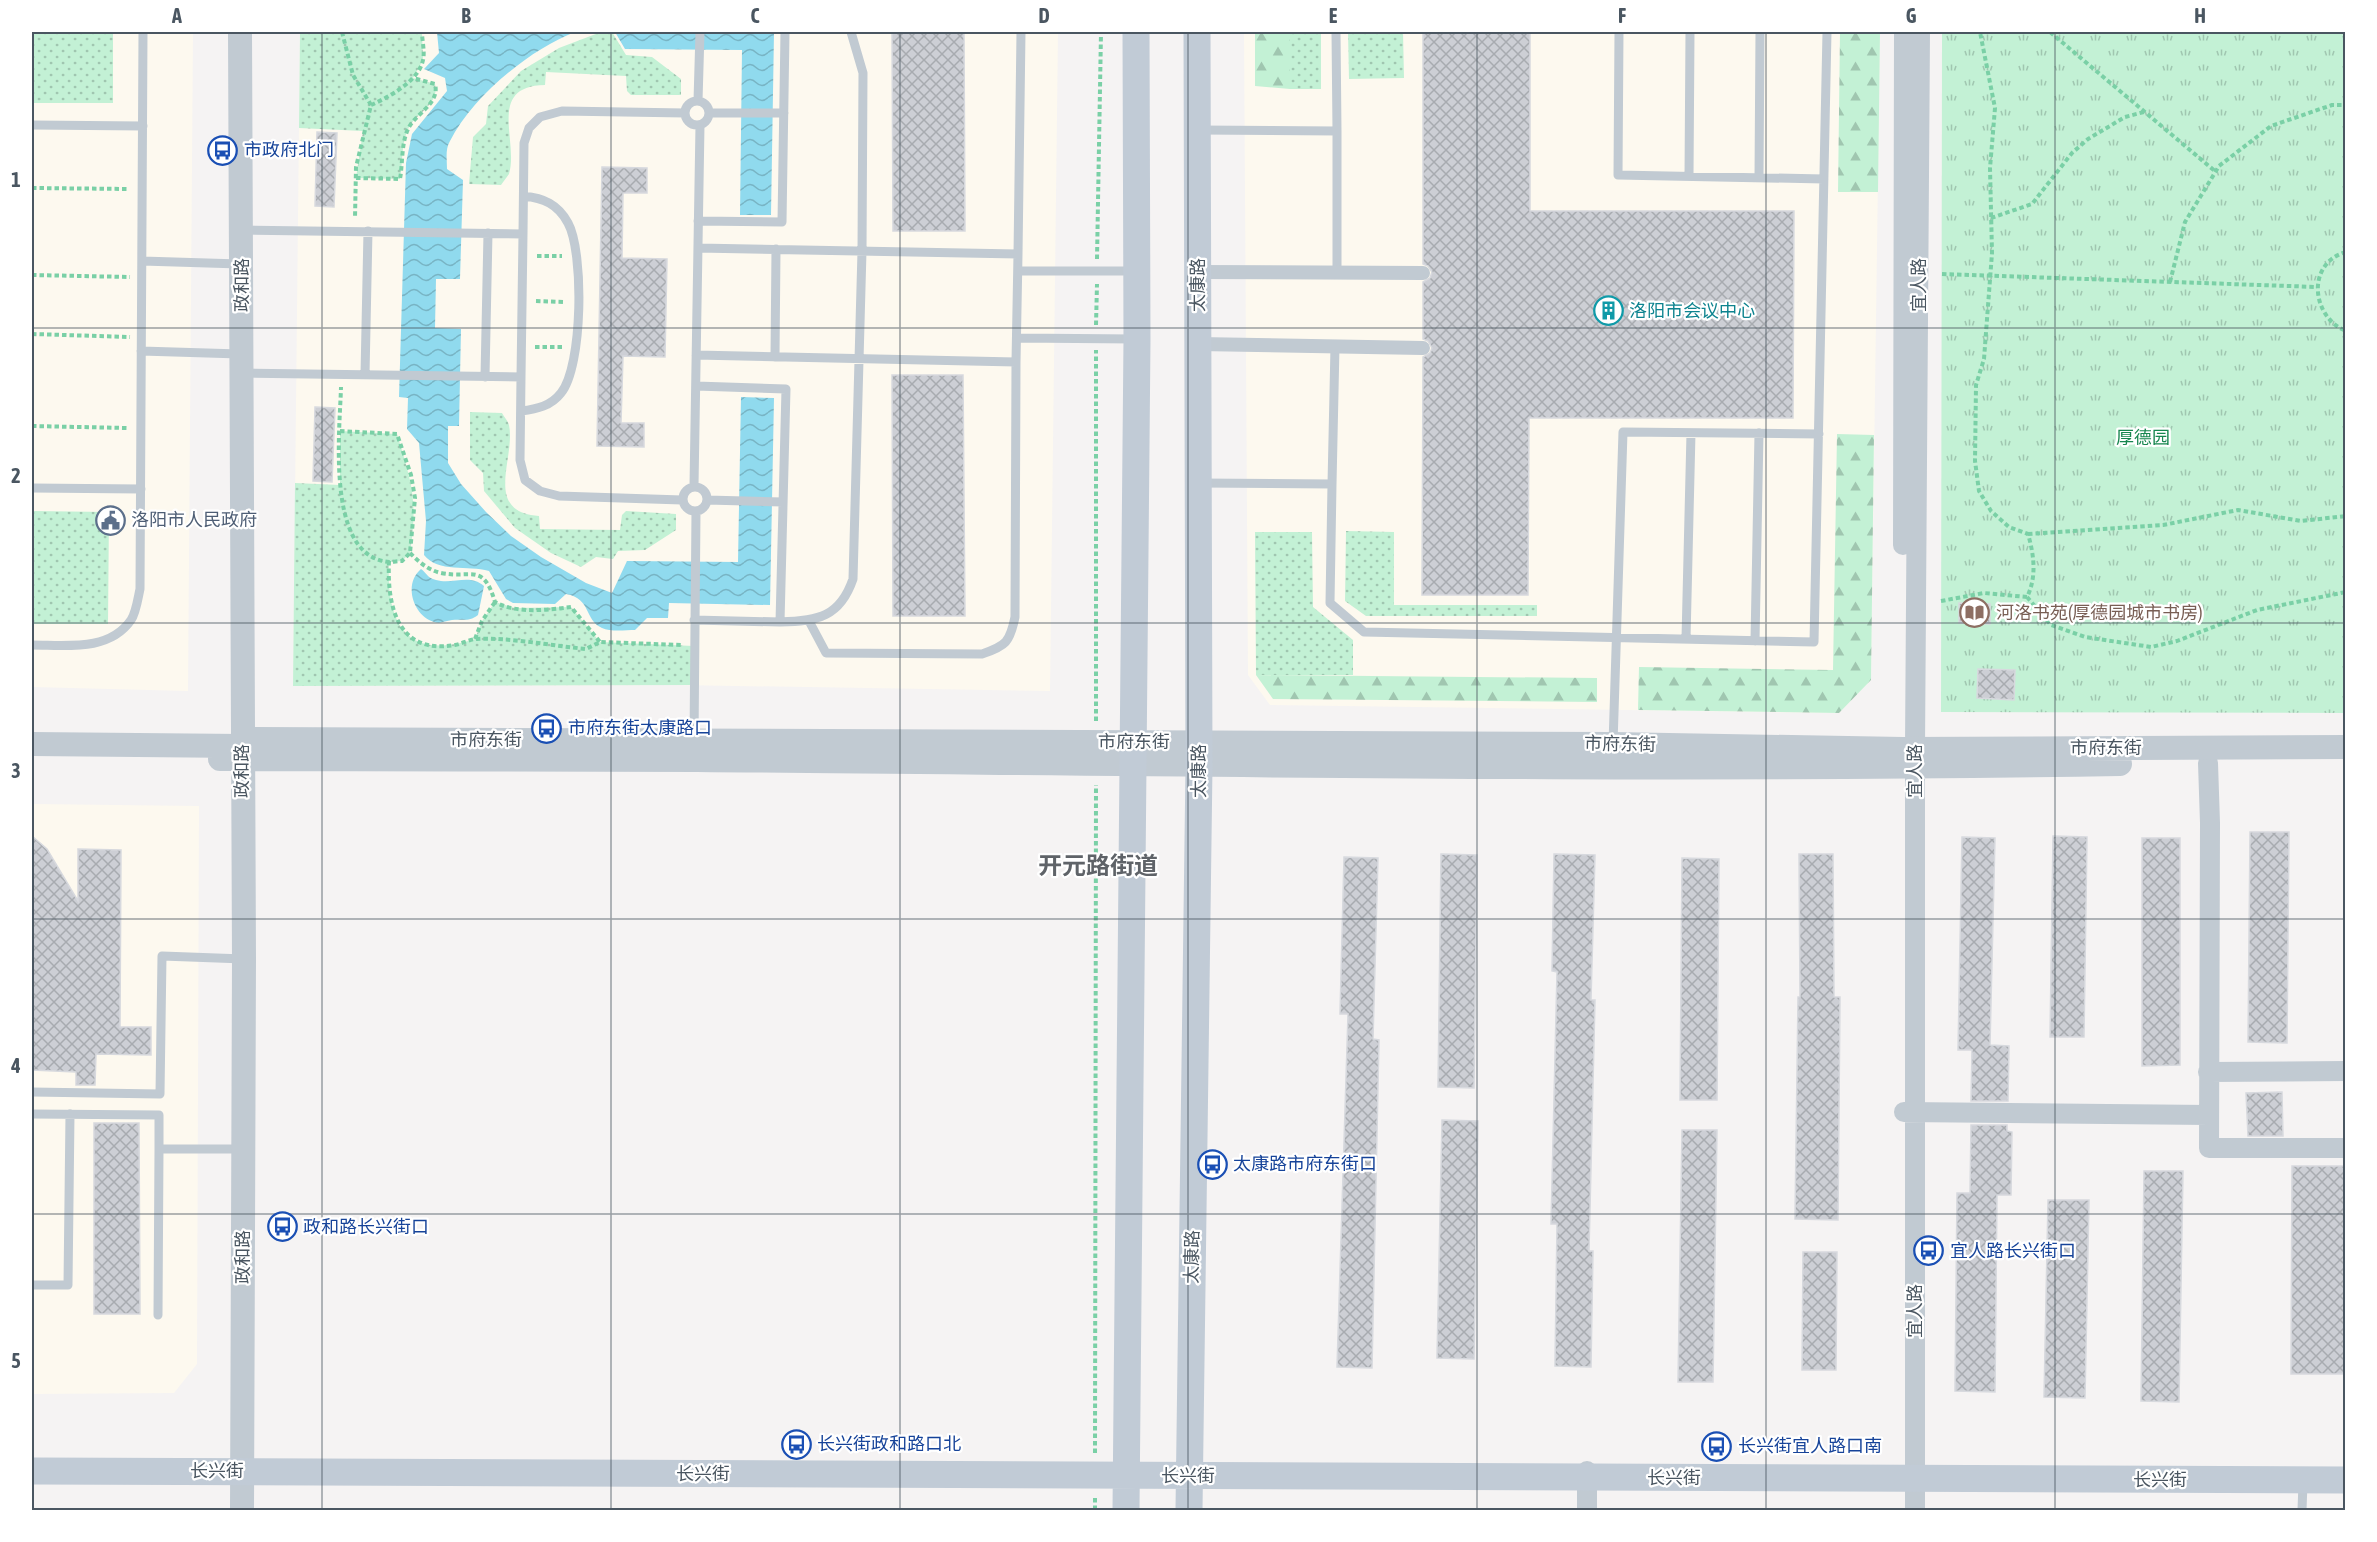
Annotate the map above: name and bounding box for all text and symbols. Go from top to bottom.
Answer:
text: A [171,4,182,27]
text: B [461,4,471,27]
text: C [751,4,760,27]
text: D [1038,4,1050,27]
text: E [1329,4,1338,27]
text: F [1618,4,1626,27]
text: G [1906,4,1917,27]
text: H [2194,4,2206,27]
bus stop icon: 市政府北门 [207,134,239,166]
place label: 市政府北门 [244,139,334,160]
text: 1 [11,168,21,191]
street label: 政和路 [231,258,252,312]
street label: 太康路 [1187,258,1208,312]
street label: 宜人路 [1908,258,1929,312]
building icon: 洛阳市会议中心 [1592,295,1624,327]
place label: 洛阳市会议中心 [1629,300,1755,321]
park label: 厚德园 [2116,427,2170,448]
text: 2 [11,464,21,487]
public building icon: 洛阳市人民政府 [94,504,126,536]
place label: 洛阳市人民政府 [131,509,257,530]
library icon: 河洛书苑(厚德园城市书房) [1959,597,1991,629]
place label: 河洛书苑(厚德园城市书房) [1996,602,2203,623]
bus stop icon: 市府东街太康路口 [531,712,563,744]
place label: 市府东街太康路口 [568,717,712,738]
street label: 市府东街 [450,729,522,750]
street label: 市府东街 [1098,731,1170,752]
street label: 市府东街 [1584,732,1656,755]
street label: 市府东街 [2070,737,2142,758]
street label: 政和路 [231,744,252,798]
street label: 太康路 [1188,744,1209,798]
street label: 宜人路 [1904,744,1925,798]
text: 3 [11,759,21,782]
district label: 开元路街道 [1038,852,1158,879]
text: 4 [10,1054,21,1077]
bus stop icon: 太康路市府东街口 [1196,1148,1228,1180]
place label: 太康路市府东街口 [1233,1153,1377,1174]
bus stop icon: 政和路长兴街口 [266,1211,298,1243]
place label: 政和路长兴街口 [303,1216,429,1237]
street label: 政和路 [232,1230,253,1284]
street label: 太康路 [1181,1230,1202,1284]
bus stop icon: 宜人路长兴街口 [1913,1235,1945,1267]
place label: 宜人路长兴街口 [1950,1240,2076,1261]
street label: 宜人路 [1904,1284,1925,1338]
text: 5 [11,1349,21,1372]
bus stop icon: 长兴街政和路口北 [780,1428,812,1460]
bus stop icon: 长兴街宜人路口南 [1701,1430,1733,1462]
place label: 长兴街政和路口北 [817,1433,961,1454]
place label: 长兴街宜人路口南 [1738,1435,1882,1456]
street label: 长兴街 [190,1460,244,1481]
street label: 长兴街 [676,1463,730,1484]
street label: 长兴街 [1161,1465,1215,1486]
street label: 长兴街 [1647,1467,1701,1488]
street label: 长兴街 [2133,1469,2187,1490]

